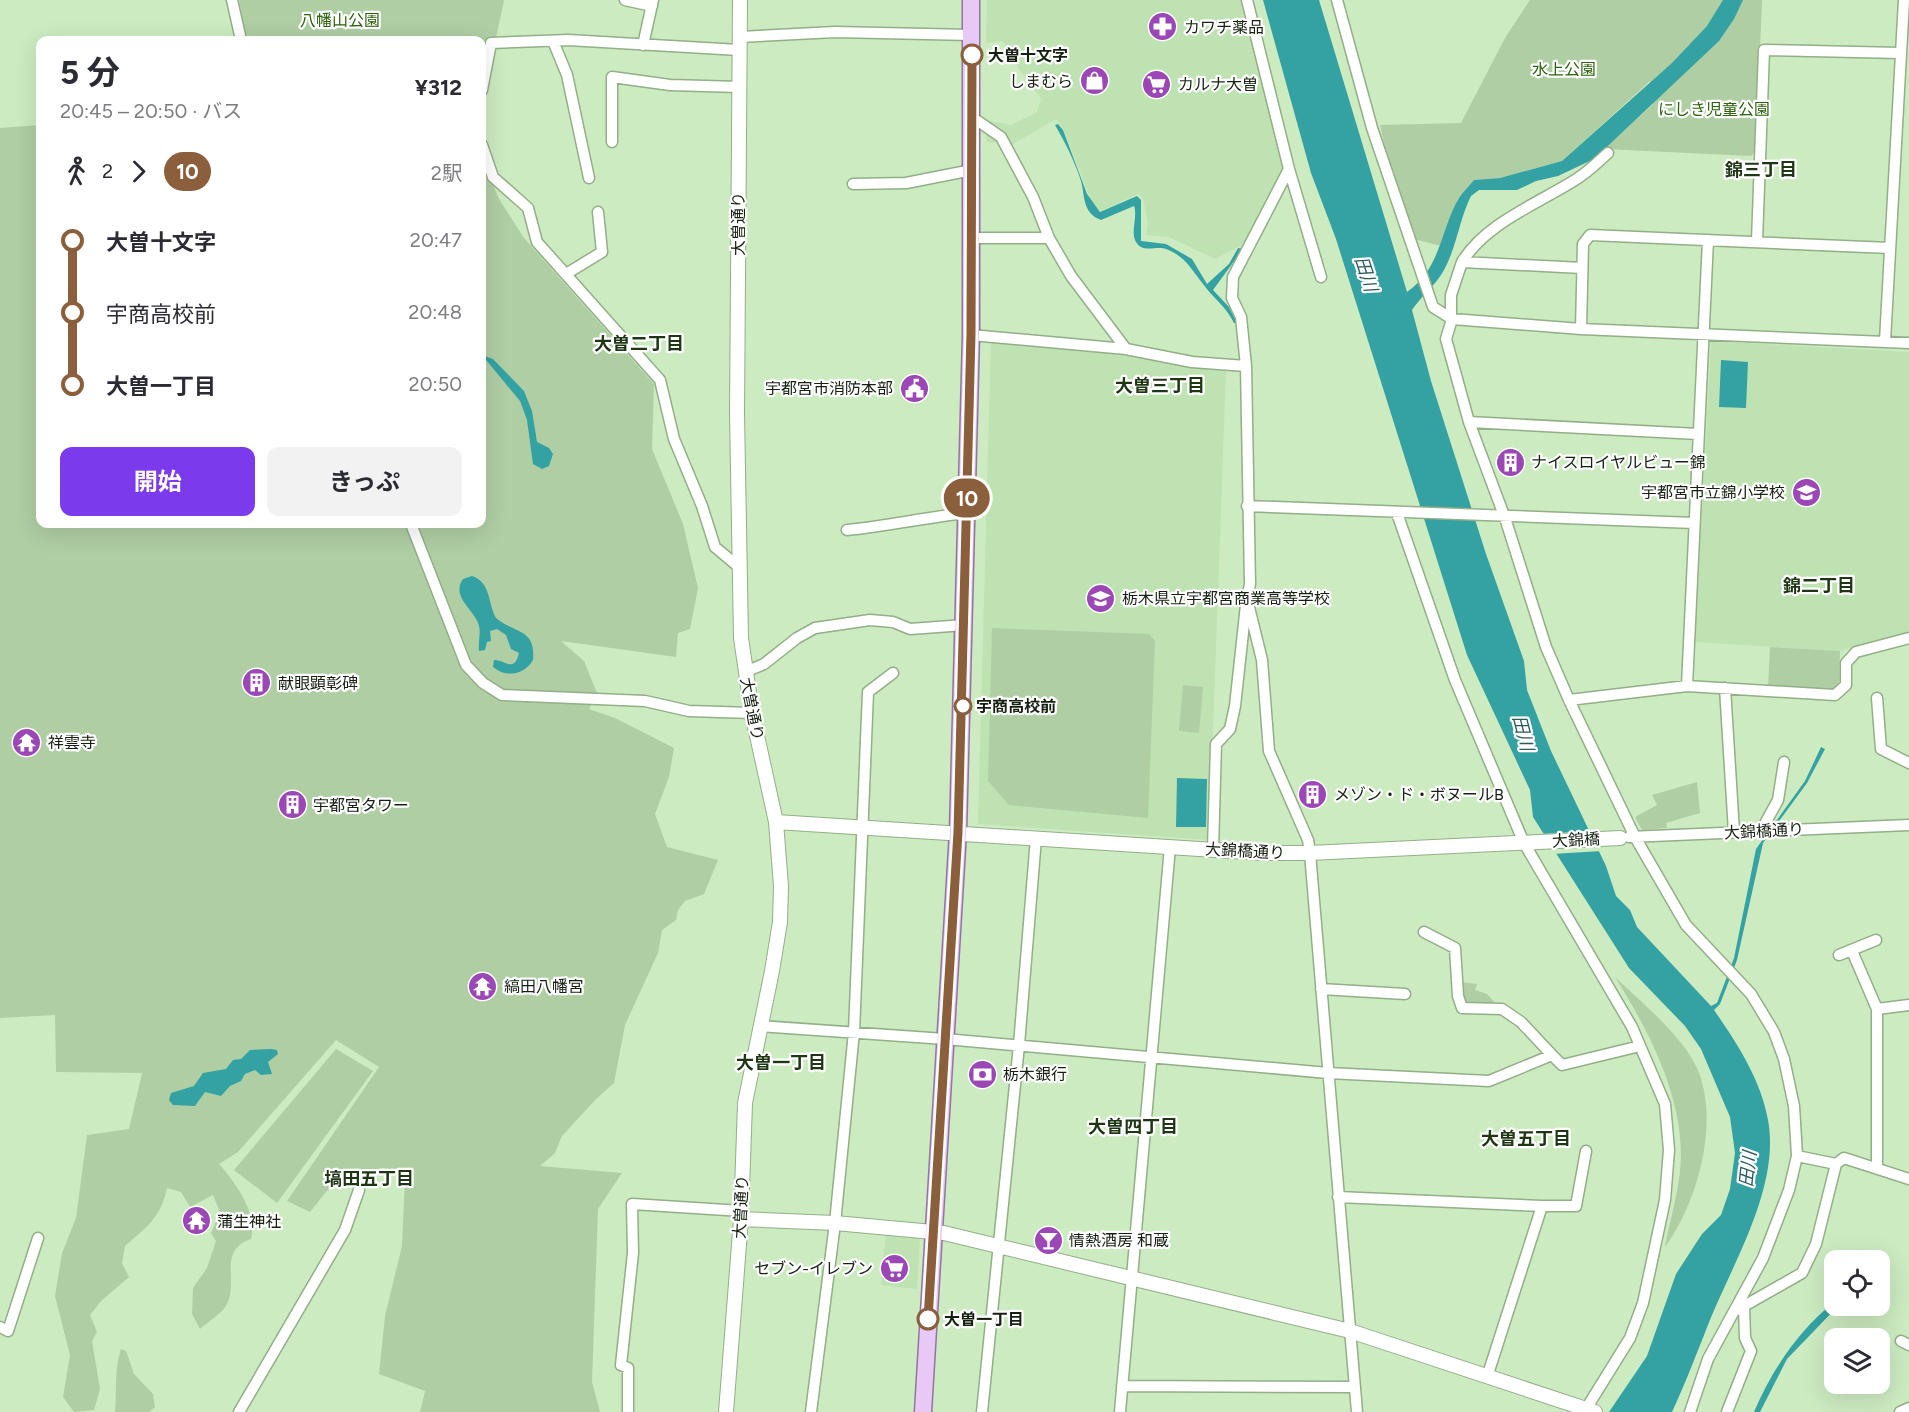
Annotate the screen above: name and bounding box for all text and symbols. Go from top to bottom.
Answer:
park label: 八幡山公園 [300,11,380,30]
pharmacy icon: カワチ薬品 [1147,11,1179,43]
place label: カワチ薬品 [1184,18,1264,37]
marker: 大曽十文字 [961,44,983,66]
place label: 大曽十文字 [988,46,1068,65]
text: 5 分 [60,53,120,92]
park label: 水上公園 [1532,60,1596,79]
shop icon: しまむら [1078,65,1110,97]
supermarket icon: カルナ大曽 [1141,68,1173,100]
place label: しまむら [1009,72,1073,91]
text: ¥312 [415,74,462,101]
place label: カルナ大曽 [1178,75,1258,94]
text: 20:45 – 20:50 · バス [60,99,242,123]
park label: にしき児童公園 [1658,100,1770,119]
icon: walk [60,155,93,188]
icon: forward [122,155,155,188]
text: 2 [102,159,113,183]
text: 10 [176,159,199,184]
district label: 錦三丁目 [1725,159,1797,181]
text: 2駅 [431,161,462,185]
street label: 大曽通り [729,192,748,256]
text: 20:47 [410,228,462,252]
text: 大曽十文字 [106,229,216,256]
water label: 田川 [1350,253,1383,296]
text: 20:48 [408,300,462,324]
text: 宇商高校前 [106,301,216,328]
district label: 大曽二丁目 [594,333,684,355]
text: 20:50 [409,372,462,396]
public building icon: 宇都宮市消防本部 [898,372,930,404]
text: 大曽一丁目 [106,373,216,400]
district label: 大曽三丁目 [1115,375,1205,397]
place label: 宇都宮市消防本部 [765,379,893,398]
building icon: ナイスロイヤルビュー錦 [1494,446,1526,478]
button: 開始 [60,447,255,516]
button: きっぷ [267,447,462,516]
place label: ナイスロイヤルビュー錦 [1531,453,1706,472]
school or university icon: 宇都宮市立錦小学校 [1790,476,1822,508]
line badge: 10 [940,478,994,518]
place label: 宇都宮市立錦小学校 [1641,483,1785,502]
text: 10 [956,486,978,511]
district label: 錦二丁目 [1783,575,1855,597]
school or university icon: 栃木県立宇都宮商業高等学校 [1085,582,1117,614]
place label: 栃木県立宇都宮商業高等学校 [1122,589,1330,608]
building icon: 献眼顕彰碑 [241,667,273,699]
place label: 献眼顕彰碑 [278,674,358,693]
street label: 大曽通り [737,676,767,742]
marker: 宇商高校前 [954,697,972,715]
place label: 宇商高校前 [976,697,1056,716]
water label: 田川 [1508,713,1539,755]
temple icon: 祥雲寺 [11,726,43,758]
place label: 祥雲寺 [48,733,96,752]
building icon: メゾン・ド・ボヌールB [1297,778,1329,810]
place label: メゾン・ド・ボヌールB [1334,785,1504,804]
building icon: 宇都宮タワー [276,789,308,821]
place label: 宇都宮タワー [313,796,409,815]
street label: 大錦橋通り [1724,819,1804,843]
street label: 大錦橋 [1552,829,1600,851]
street label: 大錦橋通り [1205,839,1285,863]
temple icon: 縞田八幡宮 [467,970,499,1002]
place label: 縞田八幡宮 [504,977,584,996]
district label: 大曽一丁目 [736,1052,826,1074]
bank icon: 栃木銀行 [966,1058,998,1090]
place label: 栃木銀行 [1003,1065,1067,1084]
district label: 大曽四丁目 [1088,1116,1178,1138]
district label: 大曽五丁目 [1481,1128,1571,1150]
water label: 田川 [1735,1148,1761,1188]
district label: 塙田五丁目 [324,1168,414,1190]
street label: 大曽通り [730,1175,752,1239]
temple icon: 蒲生神社 [180,1205,212,1237]
place label: 蒲生神社 [217,1212,281,1231]
bar icon: 情熱酒房 和蔵 [1032,1224,1064,1256]
place label: 情熱酒房 和蔵 [1069,1231,1169,1250]
map controls [1824,1250,1890,1394]
button: locate [1824,1250,1890,1316]
supermarket icon: セブン-イレブン [878,1252,910,1284]
place label: セブン-イレブン [754,1259,873,1278]
marker: 大曽一丁目 [917,1308,939,1330]
place label: 大曽一丁目 [944,1310,1024,1329]
button: layers [1824,1328,1890,1394]

